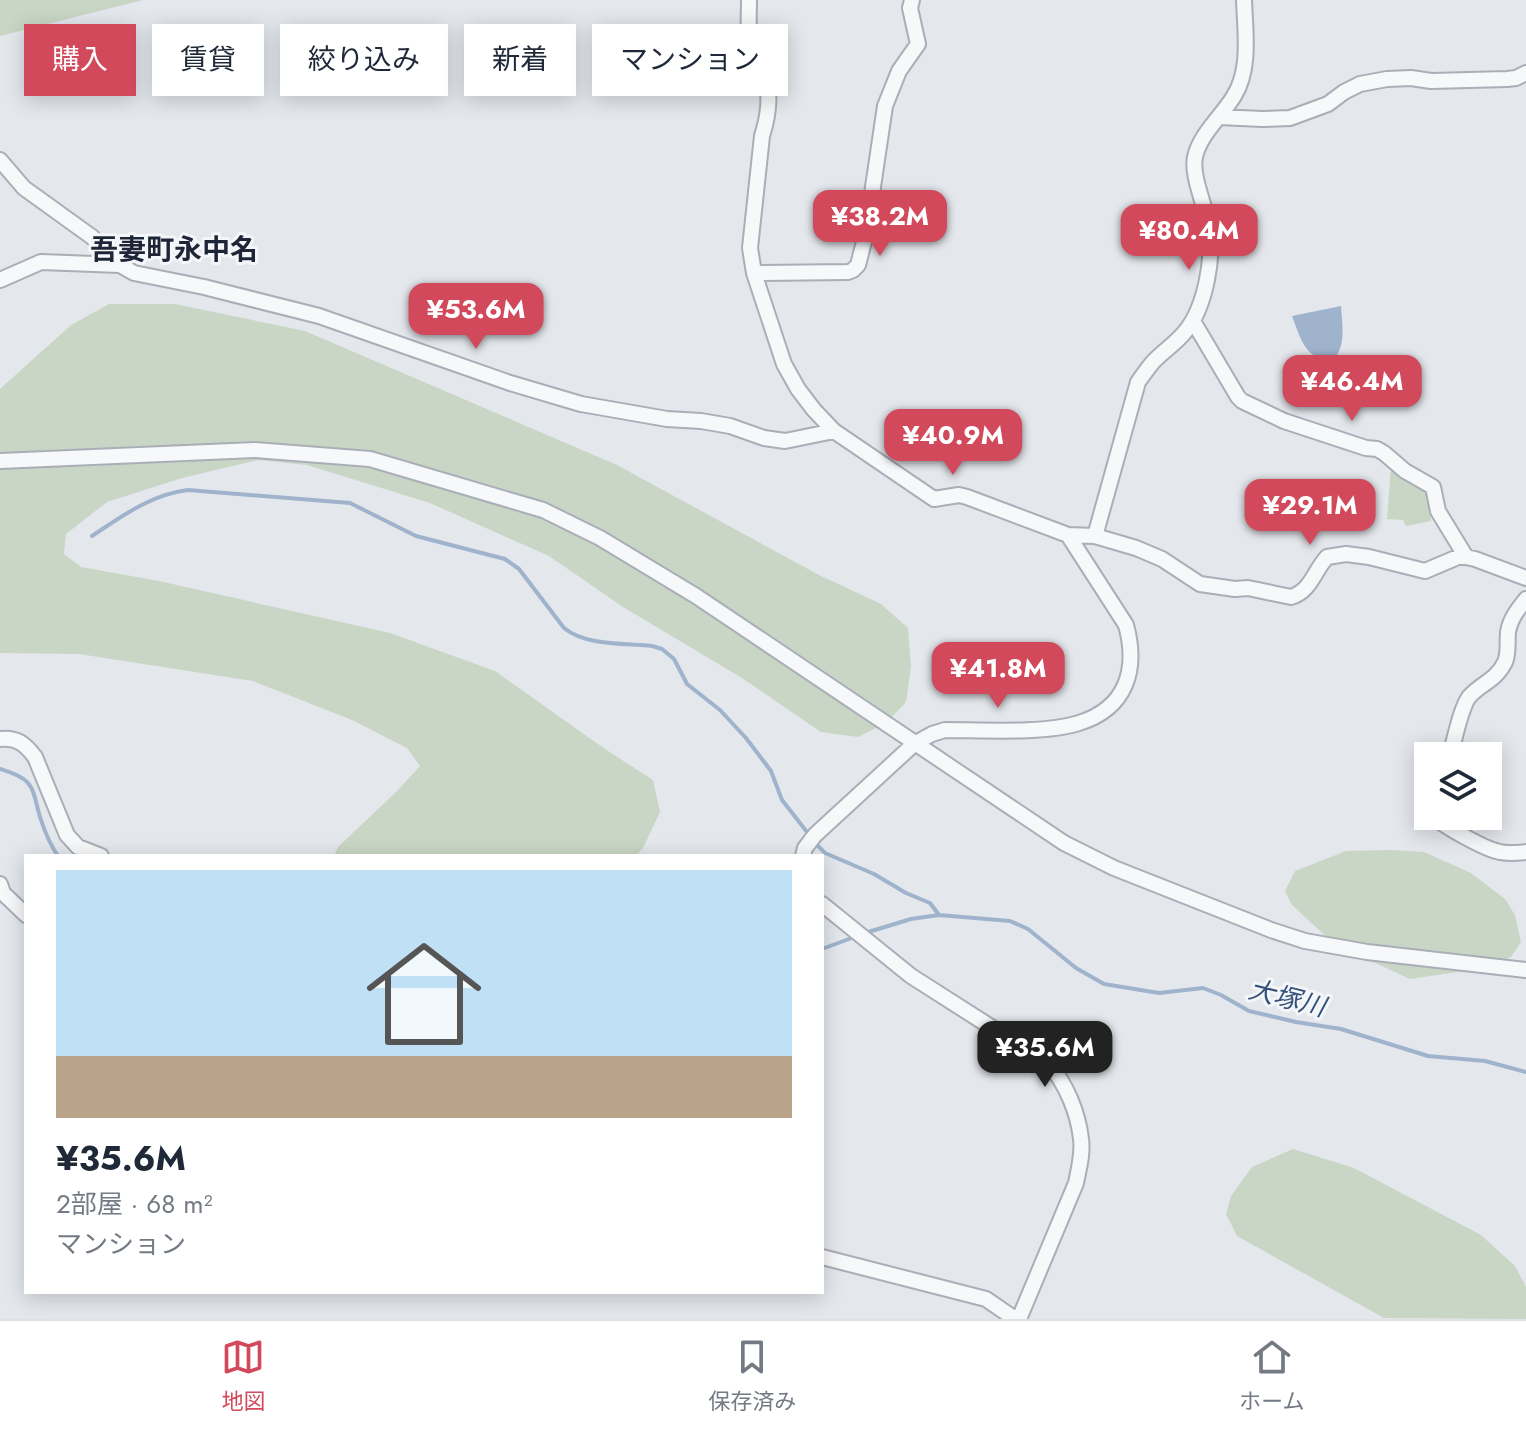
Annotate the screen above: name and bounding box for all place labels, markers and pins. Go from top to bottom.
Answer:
pin: ¥38.2M [815,190,945,258]
pin: ¥80.4M [1124,204,1254,272]
pin: ¥53.6M [411,283,541,351]
pin: ¥46.4M [1287,355,1417,423]
pin: ¥40.9M [888,409,1018,477]
pin: ¥29.1M [1245,479,1375,547]
pin: ¥41.8M [933,642,1063,710]
pin: ¥35.6M [980,1021,1110,1089]

